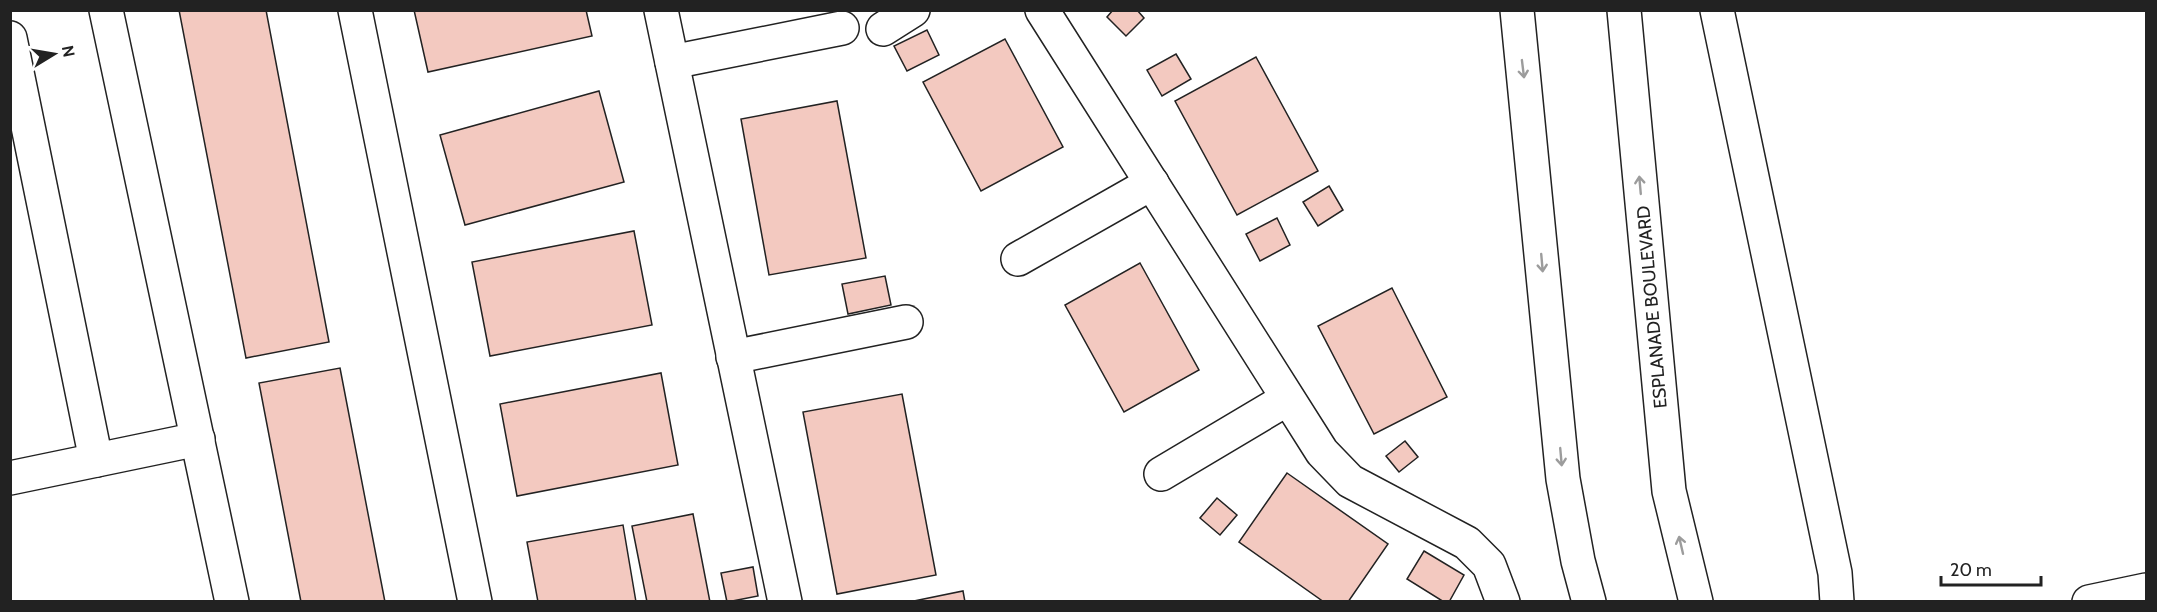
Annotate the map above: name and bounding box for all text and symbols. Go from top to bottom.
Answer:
north arrow [24,24,84,84]
text: N [58,44,79,59]
one-way arrow [1518,58,1529,78]
one-way arrow [1634,175,1645,195]
street label: ESPLANADE BOULEVARD [1632,205,1672,409]
one-way arrow [1537,252,1548,272]
one-way arrow [1556,446,1567,466]
one-way arrow [1675,536,1686,555]
scale bar [1941,549,2042,587]
text: 20 m [1950,559,1992,581]

